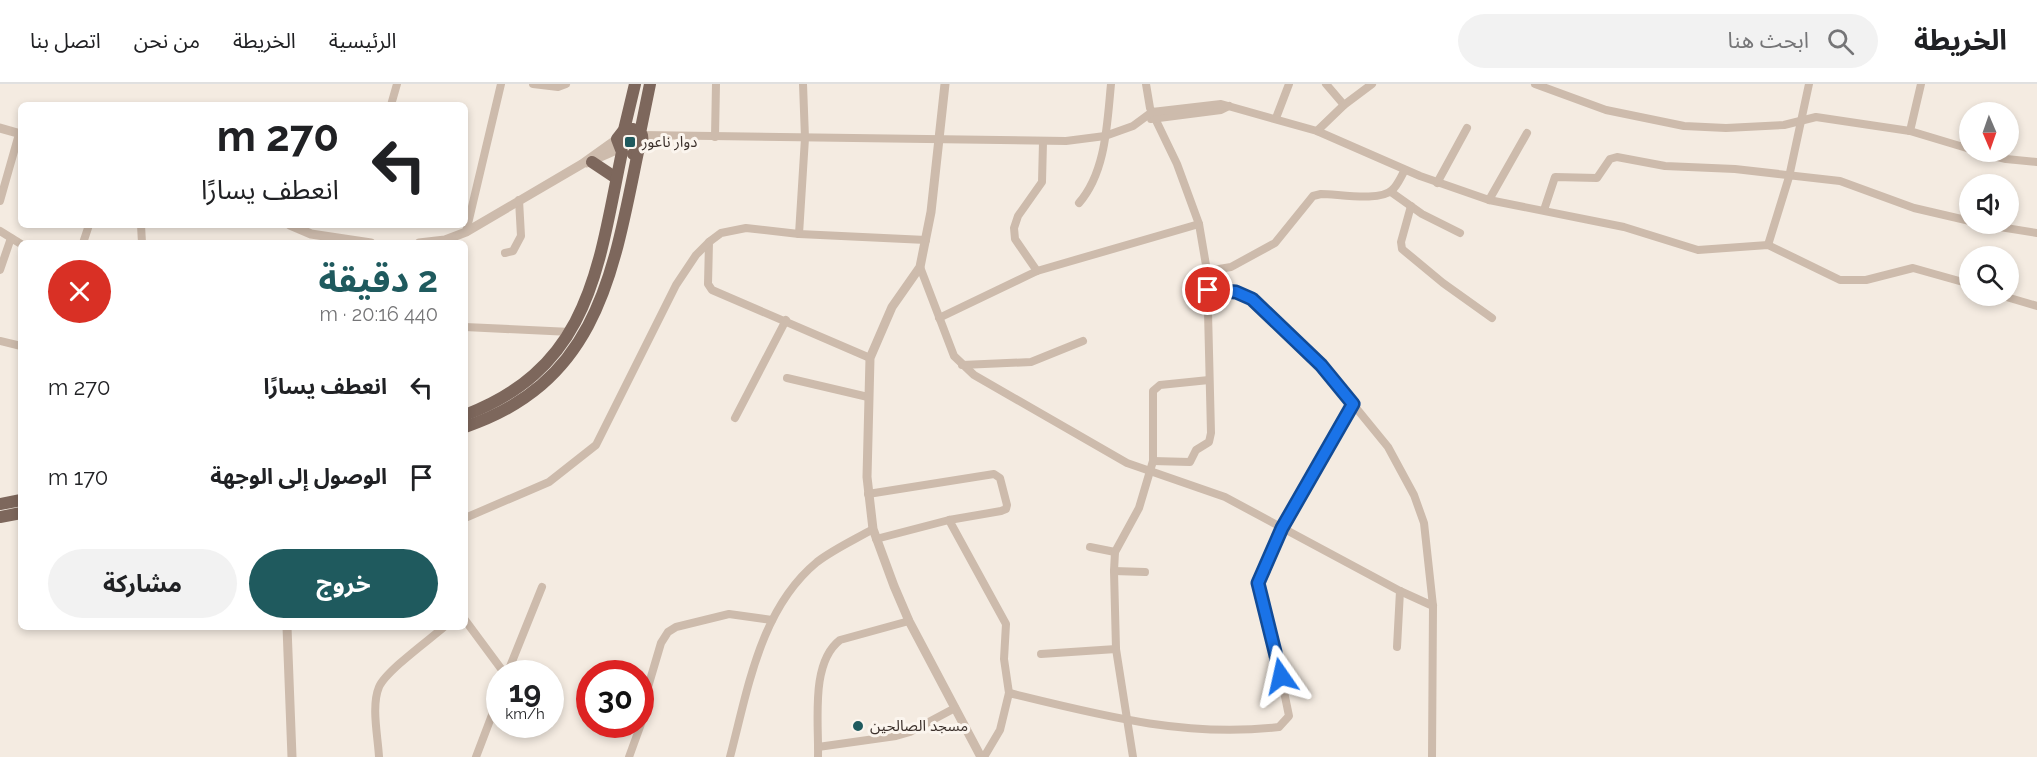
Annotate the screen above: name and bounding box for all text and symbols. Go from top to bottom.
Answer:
search box [1458,14,1878,68]
text: الخريطة [1914,24,2007,57]
icon: search [1824,25,1857,58]
text: ابحث هنا [1728,27,1809,53]
text: اتصل بنا [30,28,101,53]
text: من نحن [134,28,200,53]
text: الخريطة [233,28,296,53]
text: الرئيسية [329,28,396,53]
north arrow [1959,102,2019,162]
map controls [1959,102,2019,306]
text: 270 m [217,112,339,161]
icon: left [360,126,438,204]
place label: دوار ناعور [641,133,697,151]
marker: دوار ناعور [623,135,637,149]
text: انعطف يسارًا [201,174,339,205]
button: sound [1959,174,2019,234]
button: search [1959,246,2019,306]
text: 2 دقيقة [318,258,438,300]
button: close [48,260,111,323]
pin [1182,264,1233,315]
icon: arrive [1191,273,1224,306]
text: 440 m · 20:16 [319,302,438,326]
icon: left [405,371,438,404]
text: انعطف يسارًا [264,373,387,399]
text: 270 m [48,374,110,400]
icon: arrive [405,461,438,494]
text: الوصول إلى الوجهة [210,463,387,489]
text: 170 m [48,464,108,490]
button: مشاركة [48,549,237,618]
button: خروج [249,549,438,618]
position arrow [1249,644,1313,708]
speed limit sign: 30 [576,660,654,738]
text: 19 [509,674,541,709]
text: km/h [505,705,545,723]
place label: مسجد الصالحين [870,717,968,735]
marker: مسجد الصالحين [851,719,865,733]

